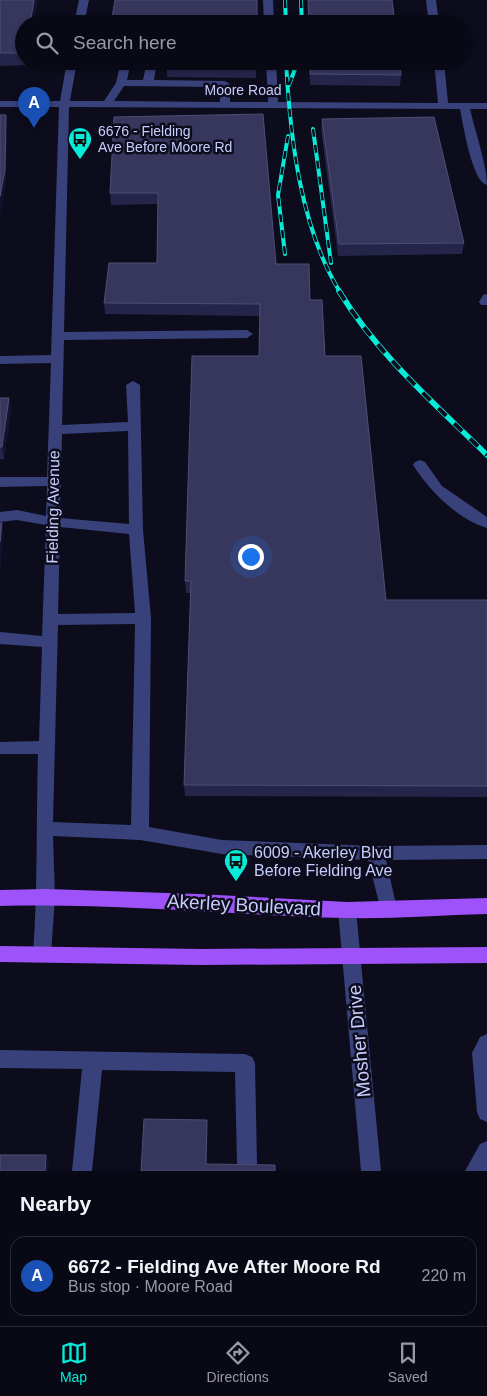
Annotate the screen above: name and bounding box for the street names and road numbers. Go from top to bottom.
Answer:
street label: Moore Road [204,82,282,98]
street label: Fielding Avenue [44,450,62,564]
street label: Akerley Boulevard [166,890,322,920]
street label: Mosher Drive [344,984,374,1098]

